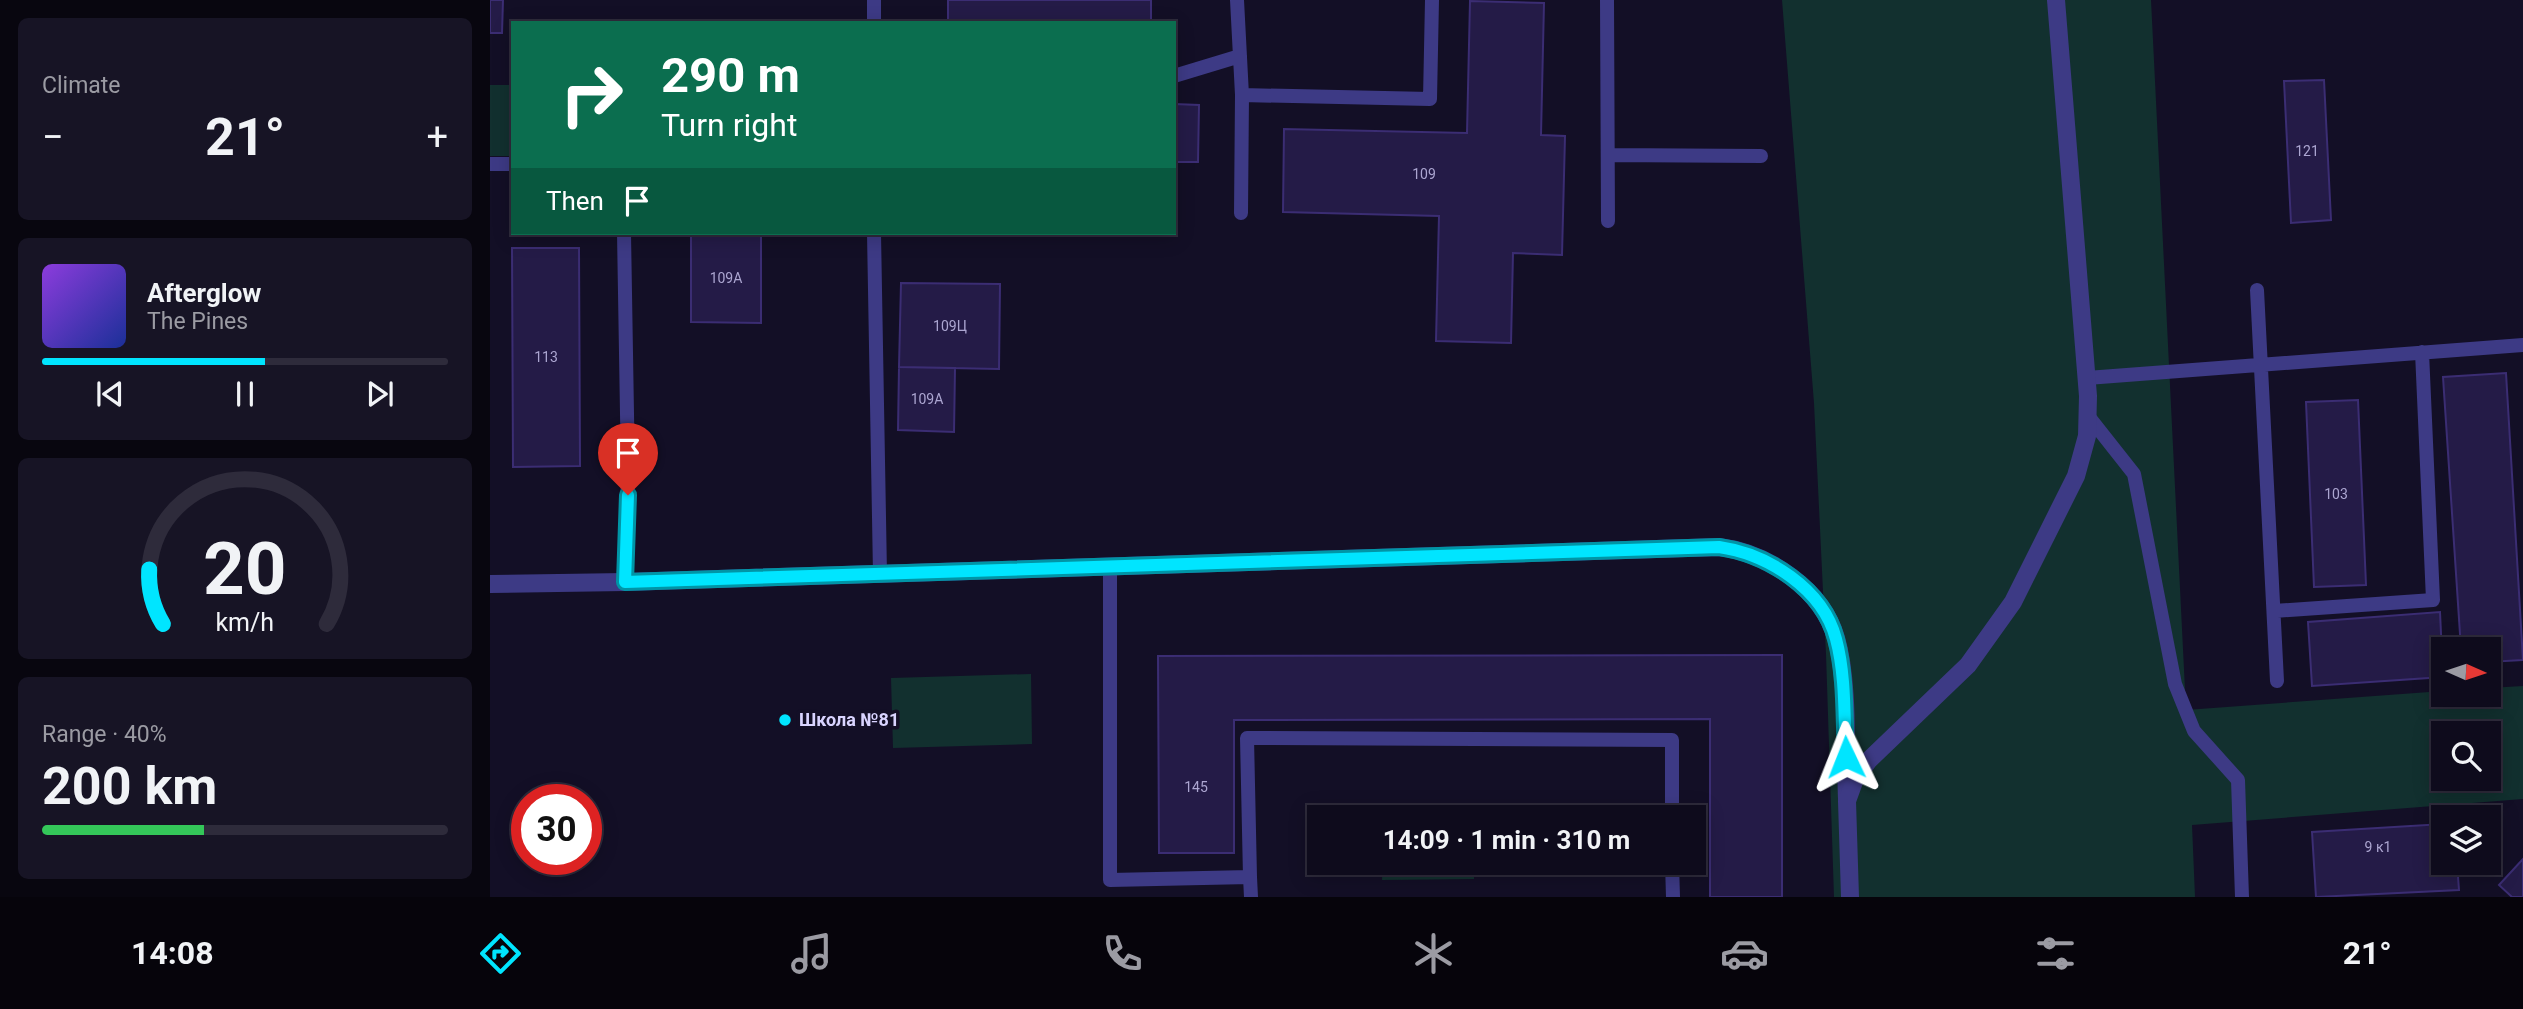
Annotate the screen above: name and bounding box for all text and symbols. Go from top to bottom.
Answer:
text: 290 m [661,47,800,104]
icon: right [546,49,637,140]
text: Climate [42,72,121,99]
text: Turn right [661,106,797,144]
text: 21° [205,107,285,168]
text: − [42,115,64,159]
text: + [426,115,448,159]
house number: 121 [2295,143,2319,159]
house number: 109 [1412,166,1436,182]
icon: arrive [618,182,656,220]
text: Then [546,186,604,216]
house number: 109А [710,270,742,286]
text: Afterglow [147,278,261,308]
text: The Pines [147,308,248,335]
house number: 109Ц [933,318,967,334]
house number: 113 [534,349,558,365]
icon: previous [91,375,129,413]
icon: pause [226,375,264,413]
icon: next [361,375,399,413]
house number: 109А [911,391,943,407]
pin [598,423,658,495]
icon: arrive [609,434,647,472]
house number: 103 [2324,486,2348,502]
text: 20 [203,527,287,613]
text: km/h [216,608,274,637]
north arrow [2431,637,2501,707]
map controls [2431,637,2501,875]
place label: Школа №81 [799,709,899,730]
marker: Школа №81 [777,712,793,728]
position arrow [1809,720,1883,794]
text: Range · 40% [42,721,167,748]
button: search [2431,721,2501,791]
text: 200 km [42,756,217,817]
house number: 145 [1184,779,1208,795]
speed limit sign: 30 [511,784,602,875]
button: layers [2431,805,2501,875]
text: 14:09 · 1 min · 310 m [1383,825,1630,855]
house number: 9 к1 [2365,839,2391,855]
icon: directions [476,929,525,978]
icon: music [787,929,836,978]
icon: phone [1098,929,1147,978]
icon: climate [1409,929,1458,978]
icon: car [1720,929,1769,978]
icon: filters [2031,929,2080,978]
text: 14:08 [131,934,214,972]
text: 21° [2343,934,2392,972]

